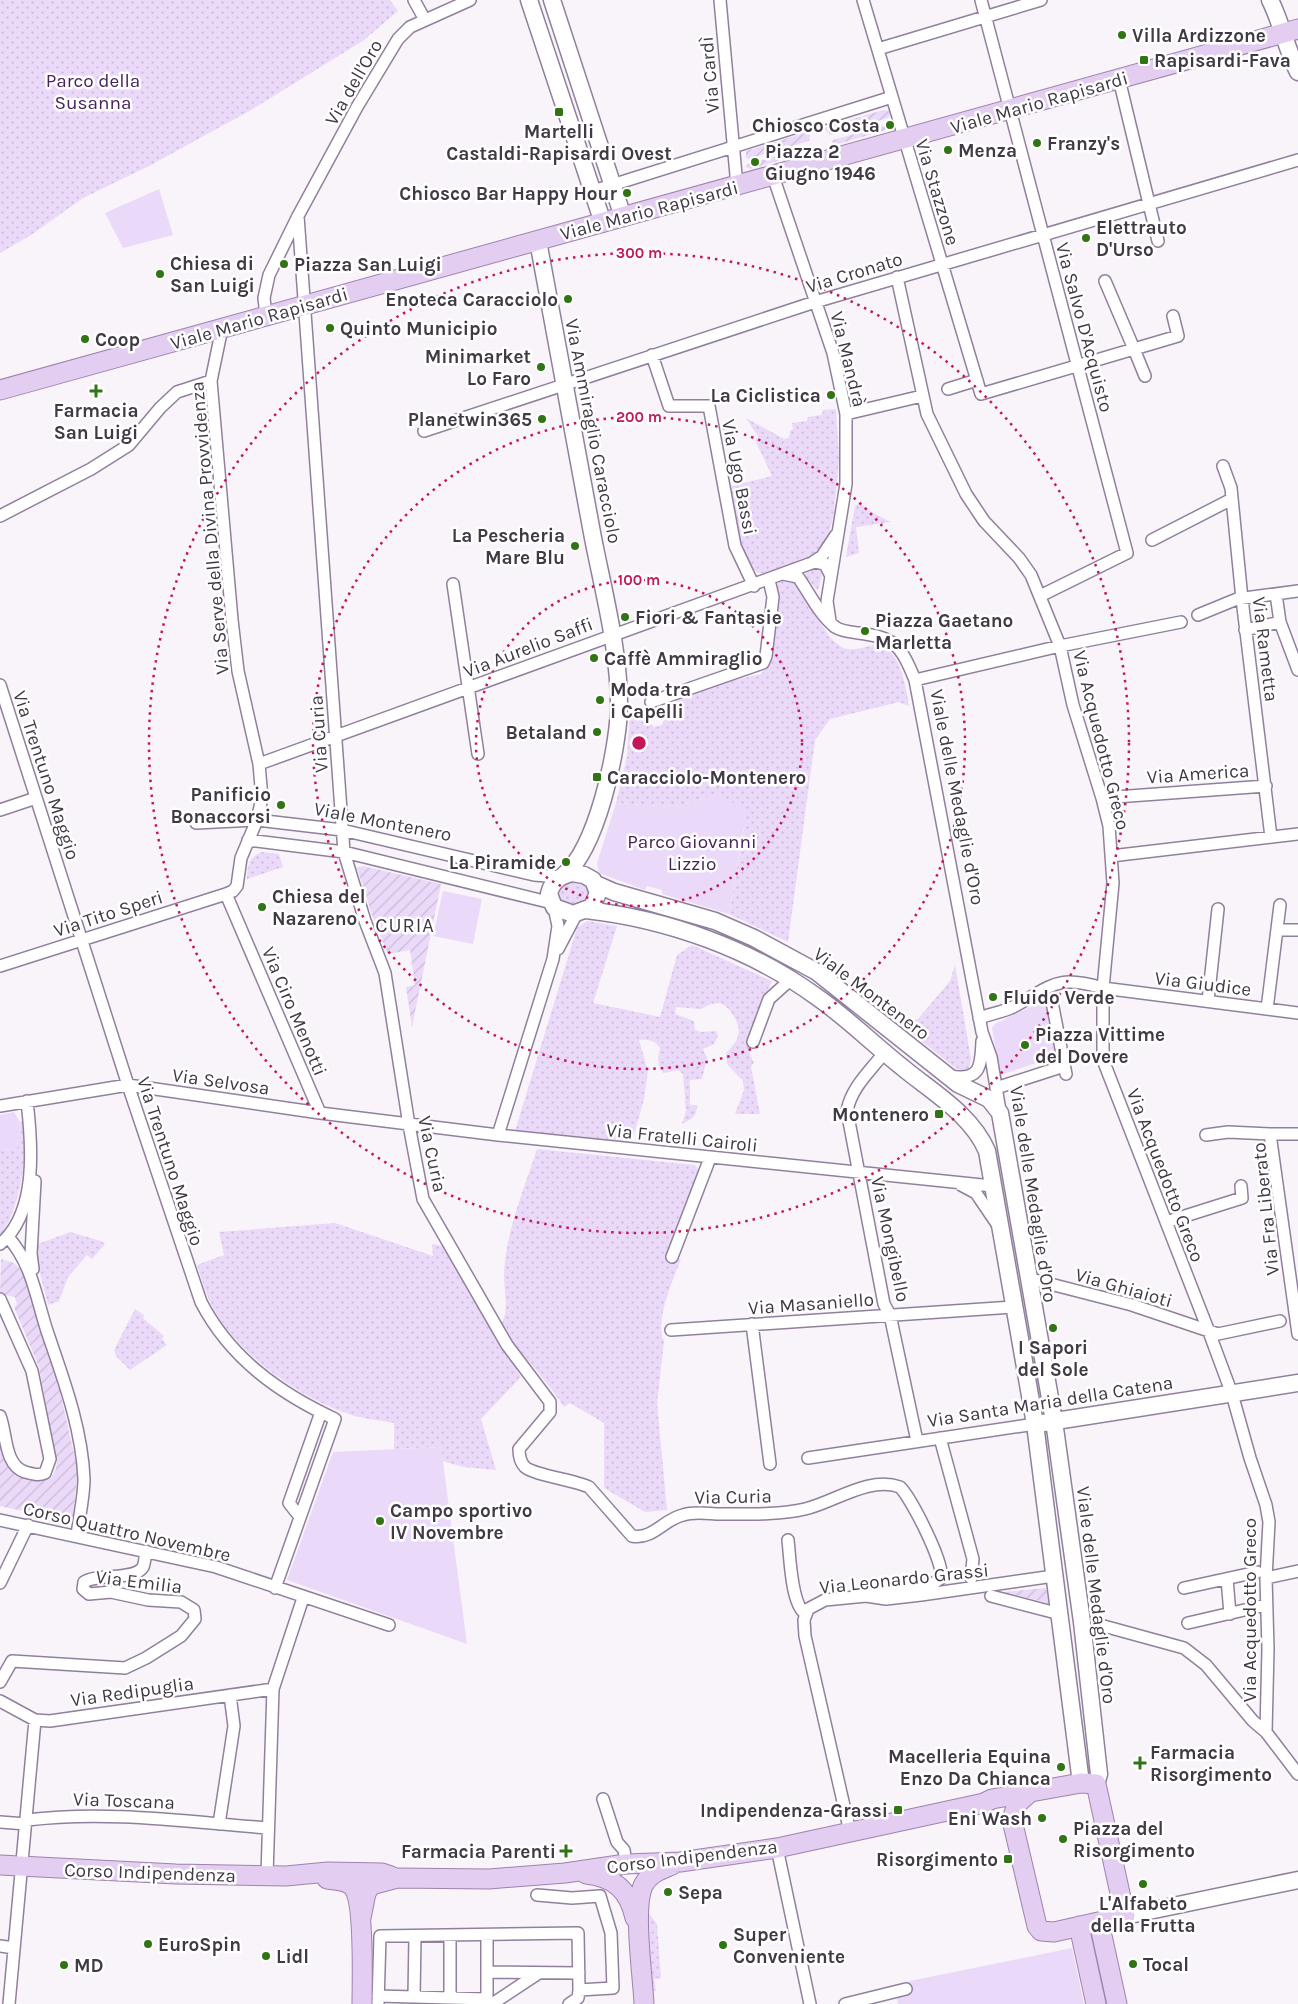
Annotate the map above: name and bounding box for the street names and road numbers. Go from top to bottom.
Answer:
street label: Via Cardì [696,35,724,114]
street label: Via dell'Oro [321,36,387,129]
street label: Viale Mario Rapisardi [948,67,1130,139]
street label: Via Stazzone [910,136,964,248]
street label: Viale Mario Rapisardi [558,177,741,245]
street label: Via Salvo D'Acquisto [1051,240,1117,414]
street label: Via Cronato [803,248,905,298]
street label: Viale Mario Rapisardi [168,283,350,355]
street label: Via Mandrà [826,309,871,409]
street label: Via Ammiraglio Caracciolo [560,317,626,545]
street label: Via Serve della Divina Provvidenza [186,380,234,675]
street label: Via Ugo Bassi [717,418,761,537]
street label: Via Rametta [1248,595,1282,703]
street label: Via Aurelio Saffi [461,613,596,683]
street label: Via Acquedotto Greco [1068,648,1134,832]
street label: Viale delle Medaglie d'Oro [925,687,989,907]
street label: Via Trentuno Maggio [8,688,84,863]
street label: Via Curia [305,695,333,773]
street label: Via America [1146,759,1250,789]
street label: Viale Montenero [312,798,453,846]
street label: Via Tito Speri [51,886,166,942]
street label: Viale Montenero [809,943,934,1045]
street label: Via Ciro Menotti [257,944,331,1079]
street label: Via Giudice [1153,967,1252,1001]
street label: Via Selvosa [171,1064,271,1100]
street label: Via Trentuno Maggio [132,1074,208,1249]
street label: Viale delle Medaglie d'Oro [1005,1084,1061,1304]
street label: Via Acquedotto Greco [1122,1085,1208,1265]
street label: Via Curia [413,1114,451,1194]
street label: Via Fratelli Cairoli [605,1119,759,1157]
street label: Via Fra Liberato [1248,1141,1284,1276]
street label: Via Mongibello [866,1174,914,1304]
street label: Via Ghiaioti [1073,1264,1175,1312]
street label: Via Masaniello [747,1289,875,1319]
street label: Via Santa Maria della Catena [926,1372,1175,1432]
street label: Via Curia [694,1485,772,1509]
street label: Viale delle Medaglie d'Oro [1072,1485,1120,1705]
street label: Corso Quattro Novembre [21,1497,233,1567]
street label: Via Acquedotto Greco [1239,1518,1261,1702]
street label: Via Leonardo Grassi [818,1559,990,1599]
street label: Via Emilia [94,1566,183,1598]
street label: Via Redipuglia [69,1672,195,1712]
street label: Via Toscana [73,1788,175,1814]
street label: Corso Indipendenza [606,1836,779,1878]
street label: Corso Indipendenza [64,1859,236,1887]

